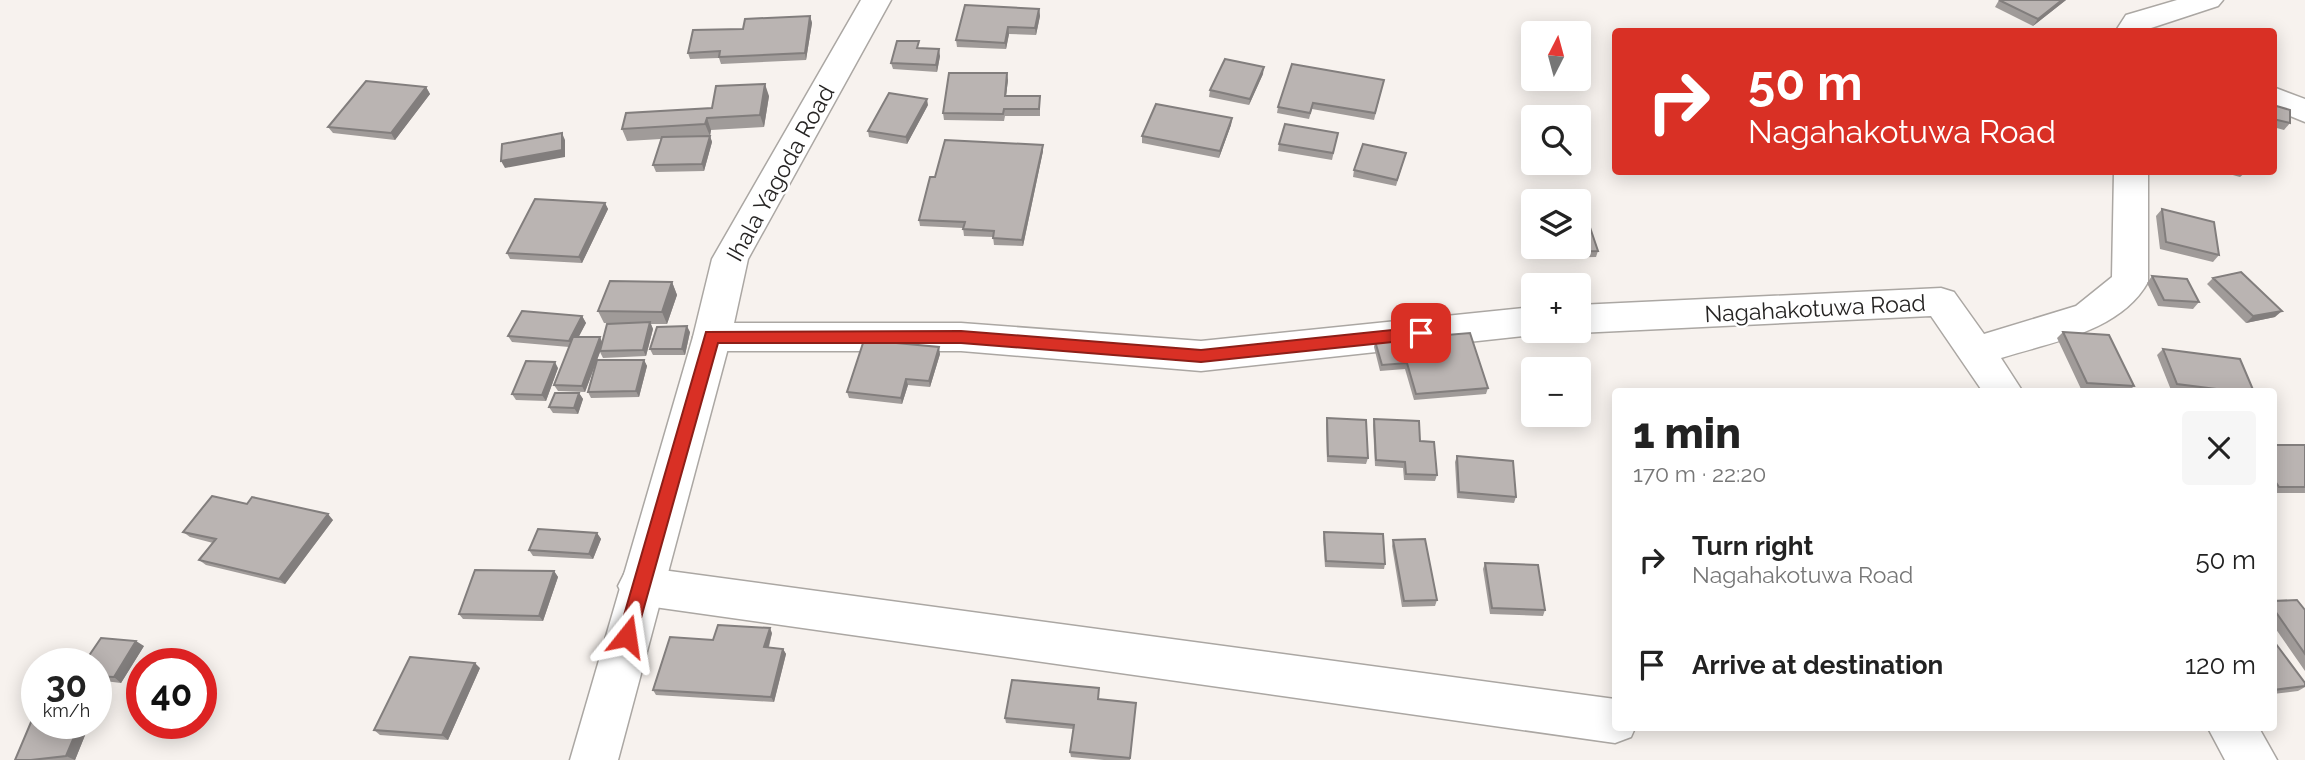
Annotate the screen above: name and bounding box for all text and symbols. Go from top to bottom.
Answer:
north arrow [1521,21,1591,91]
map controls [1521,21,1591,427]
text: 50 m [1748,54,1863,111]
icon: right [1633,56,1724,147]
street label: Ihala Yagoda Road [721,80,839,266]
button: search [1521,105,1591,175]
text: Nagahakotuwa Road [1748,113,2056,150]
button: layers [1521,189,1591,259]
button: + [1521,273,1591,343]
street label: Nagahakotuwa Road [1704,289,1926,327]
pin [1391,303,1451,363]
icon: arrive [1402,314,1440,352]
button: − [1521,357,1591,427]
text: 1 min [1633,409,1741,458]
button: close [2182,411,2256,485]
text: 170 m · 22:20 [1633,460,1766,487]
text: Turn right [1692,531,1813,561]
icon: right [1633,541,1671,579]
text: 50 m [2195,545,2256,575]
text: Nagahakotuwa Road [1692,561,1913,588]
position arrow [590,599,664,673]
icon: arrive [1633,646,1671,684]
speed limit sign: 40 [126,648,217,739]
text: Arrive at destination [1692,650,1943,680]
text: 120 m [2185,650,2256,680]
text: 30 [46,664,87,705]
text: km/h [43,700,90,721]

